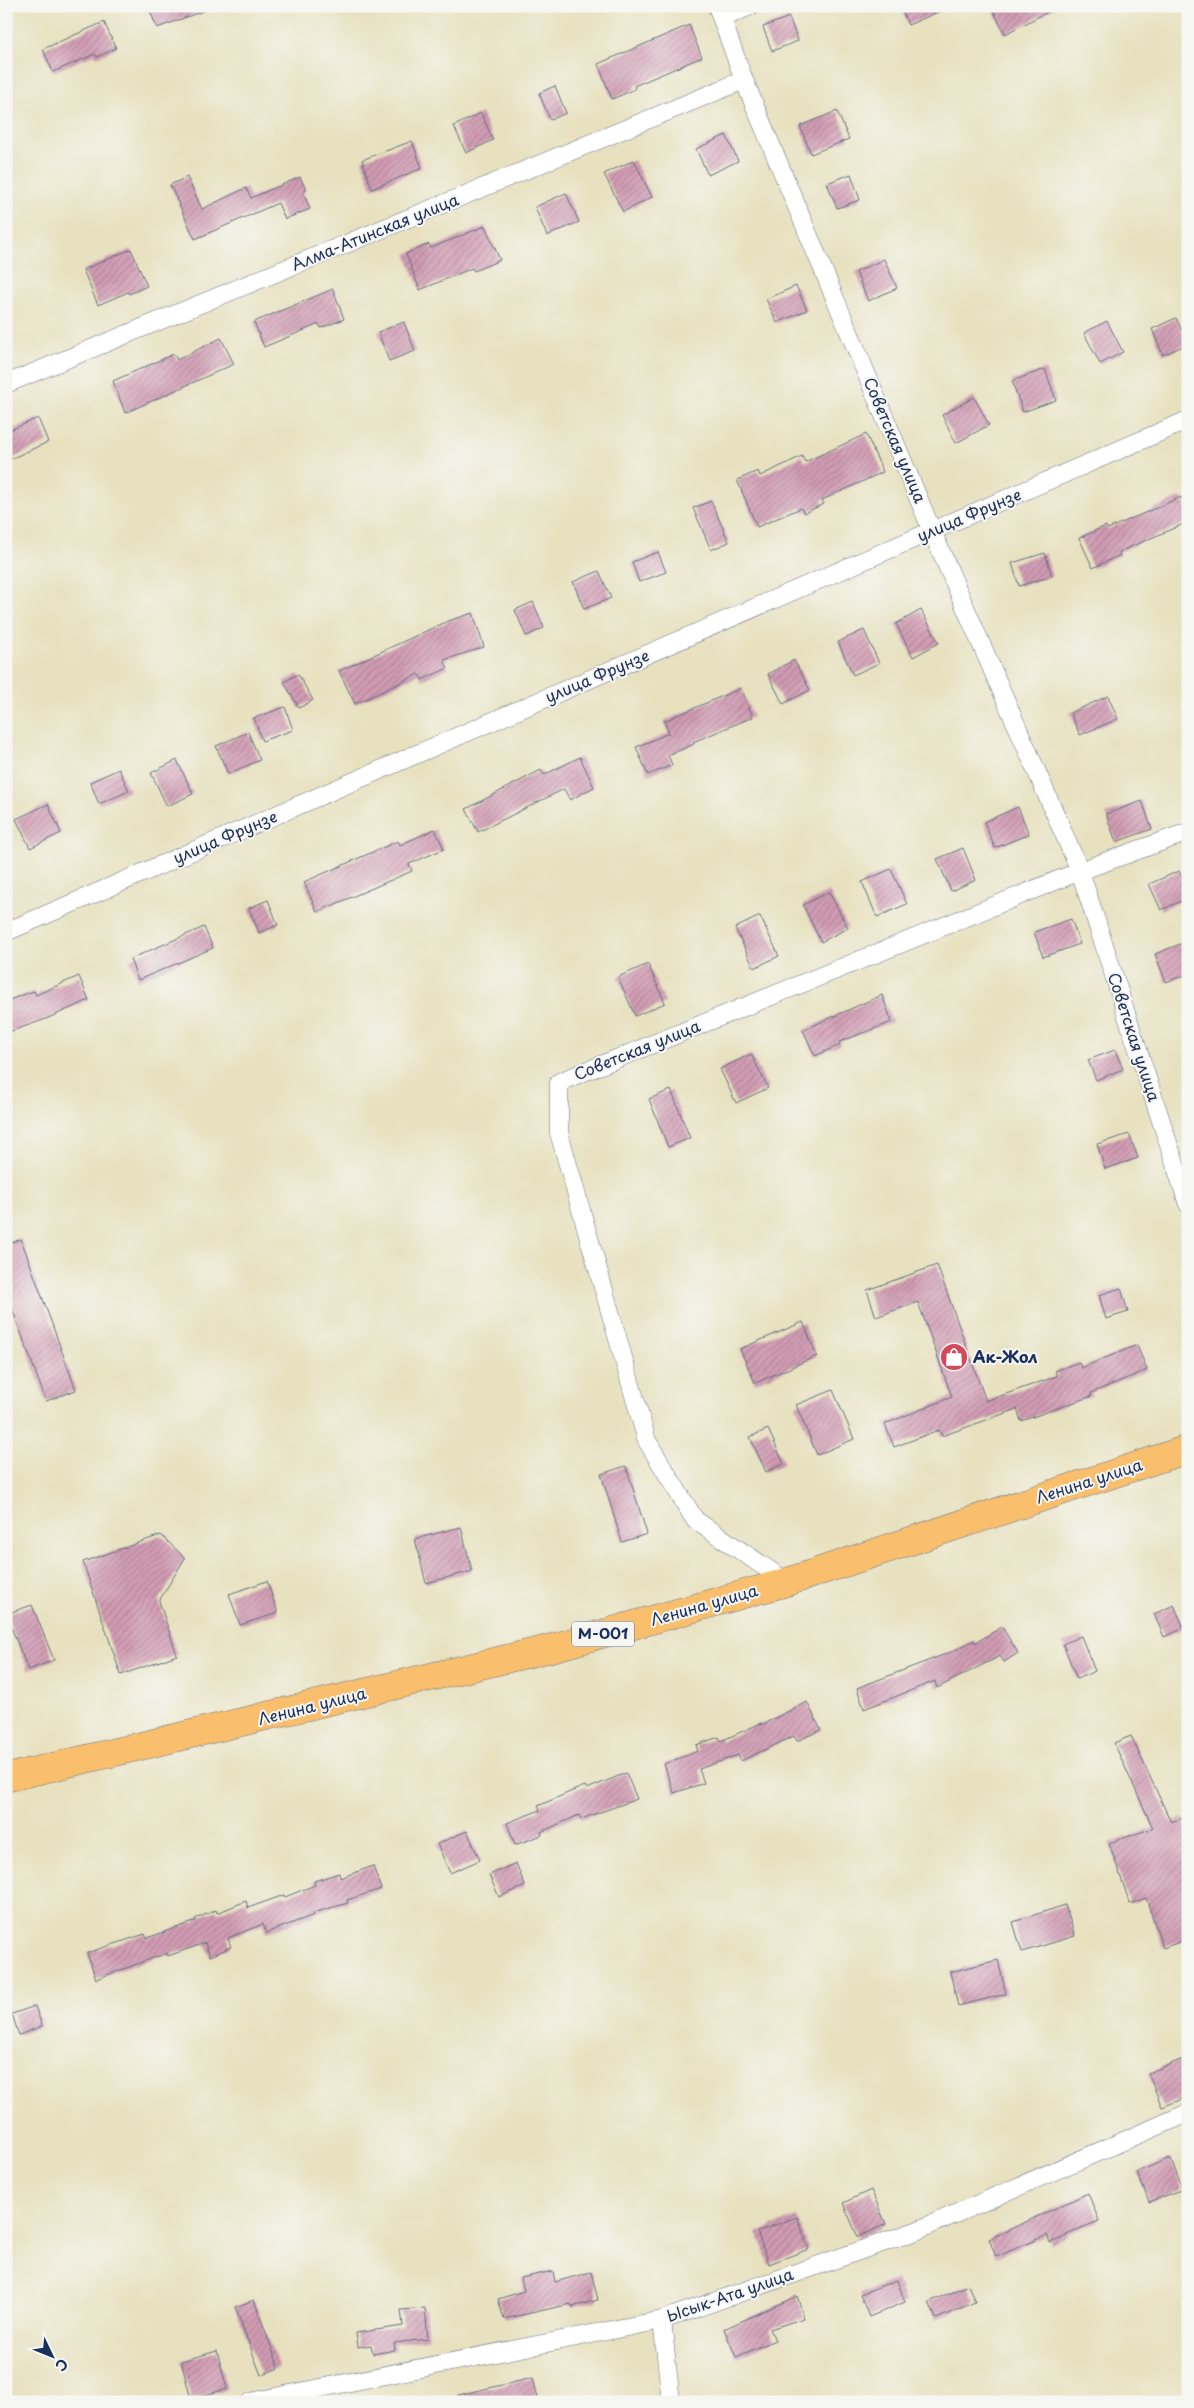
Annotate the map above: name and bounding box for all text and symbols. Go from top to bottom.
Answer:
street label: Алма-Атинская улица [287,186,462,276]
street label: Советская улица [859,373,933,506]
street label: улица Фрунзе [913,481,1024,547]
street label: улица Фрунзе [541,642,652,708]
street label: улица Фрунзе [169,803,280,869]
street label: Советская улица [1103,969,1167,1104]
street label: Советская улица [570,1013,703,1085]
shop icon: Ак-Жол [939,1342,969,1372]
place label: Ак-Жол [973,1344,1038,1368]
street label: Ленина улица [1032,1452,1145,1509]
street label: Ленина улица [647,1577,760,1631]
road number: М-001 [572,1622,634,1646]
street label: Ленина улица [255,1680,368,1730]
street label: Ысык-Ата улица [663,2261,796,2327]
north arrow [28,2330,78,2380]
text: С [51,2354,73,2376]

